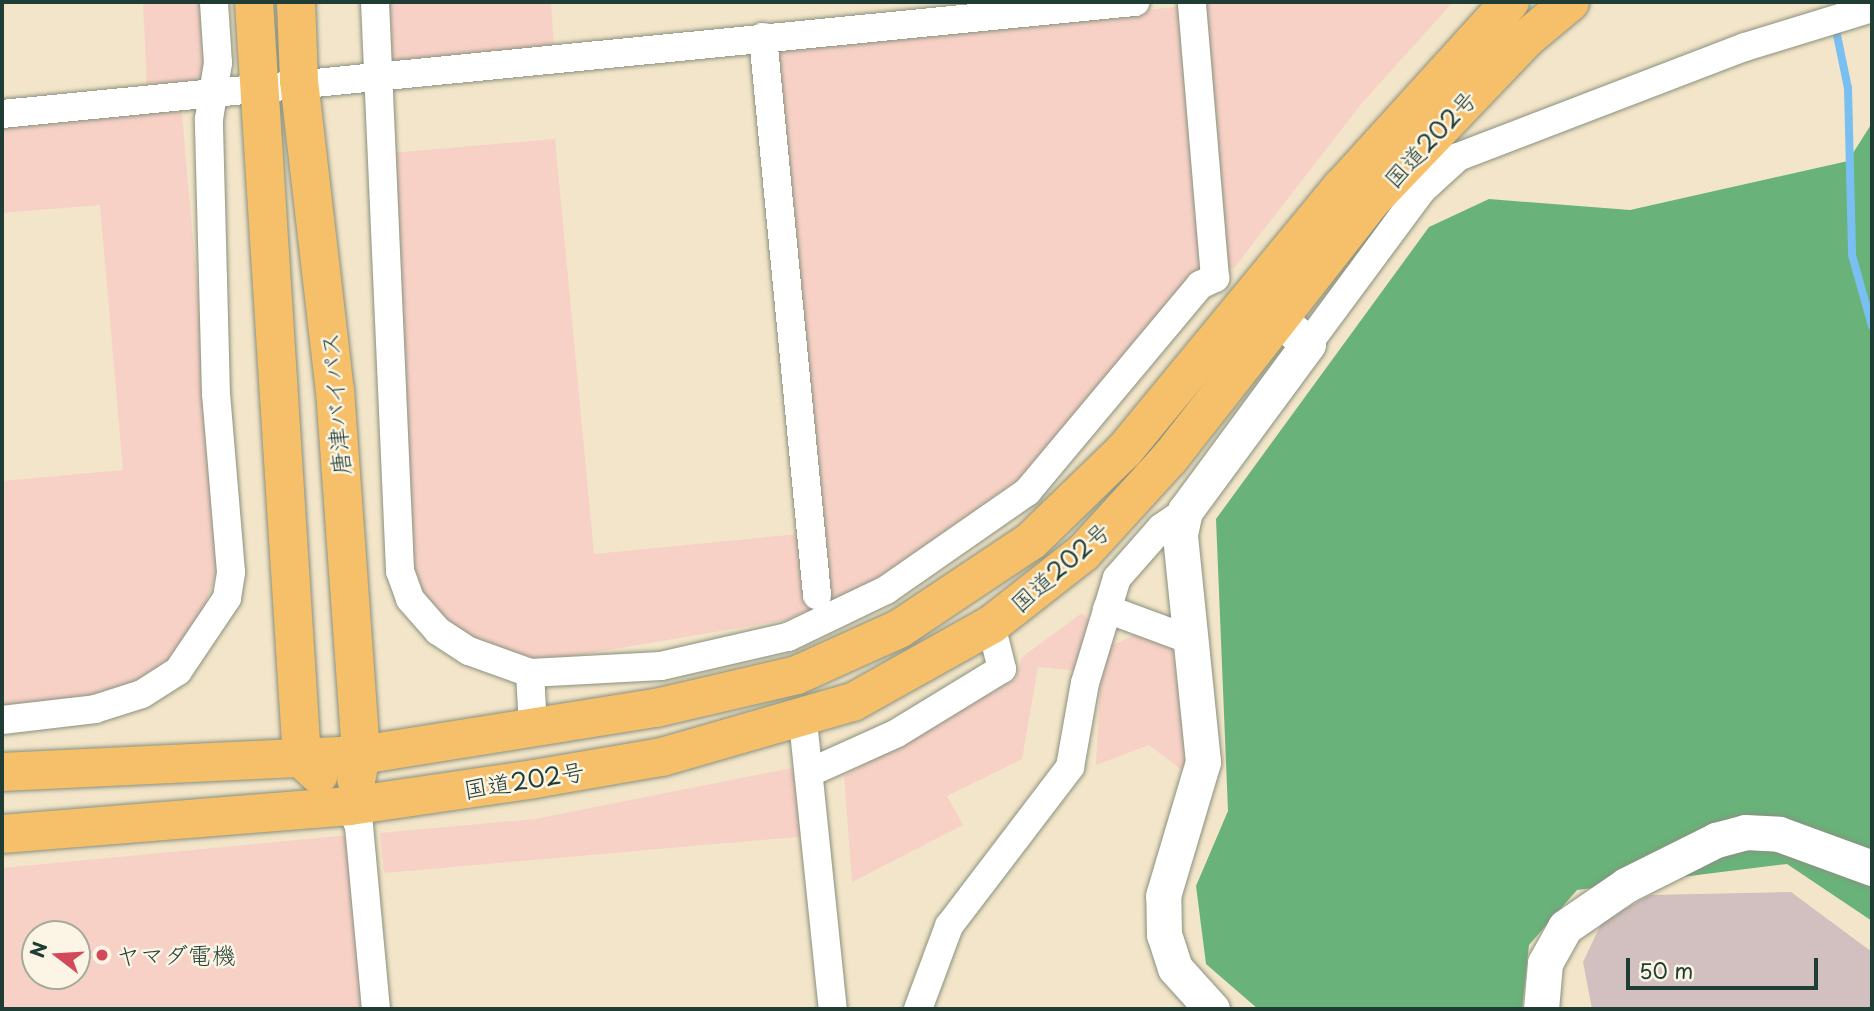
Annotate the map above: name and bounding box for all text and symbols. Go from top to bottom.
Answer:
street label: 国道202号 [1378,84,1482,194]
street label: 唐津バイパス [314,331,356,477]
street label: 国道202号 [1004,516,1116,618]
street label: 国道202号 [461,756,587,804]
north arrow [21,920,91,990]
text: N [22,938,53,961]
place label: ヤマダ電機 [116,941,236,969]
scale bar [1629,944,1822,988]
marker: ヤマダ電機 [94,947,110,963]
text: 50 m [1639,954,1693,986]

